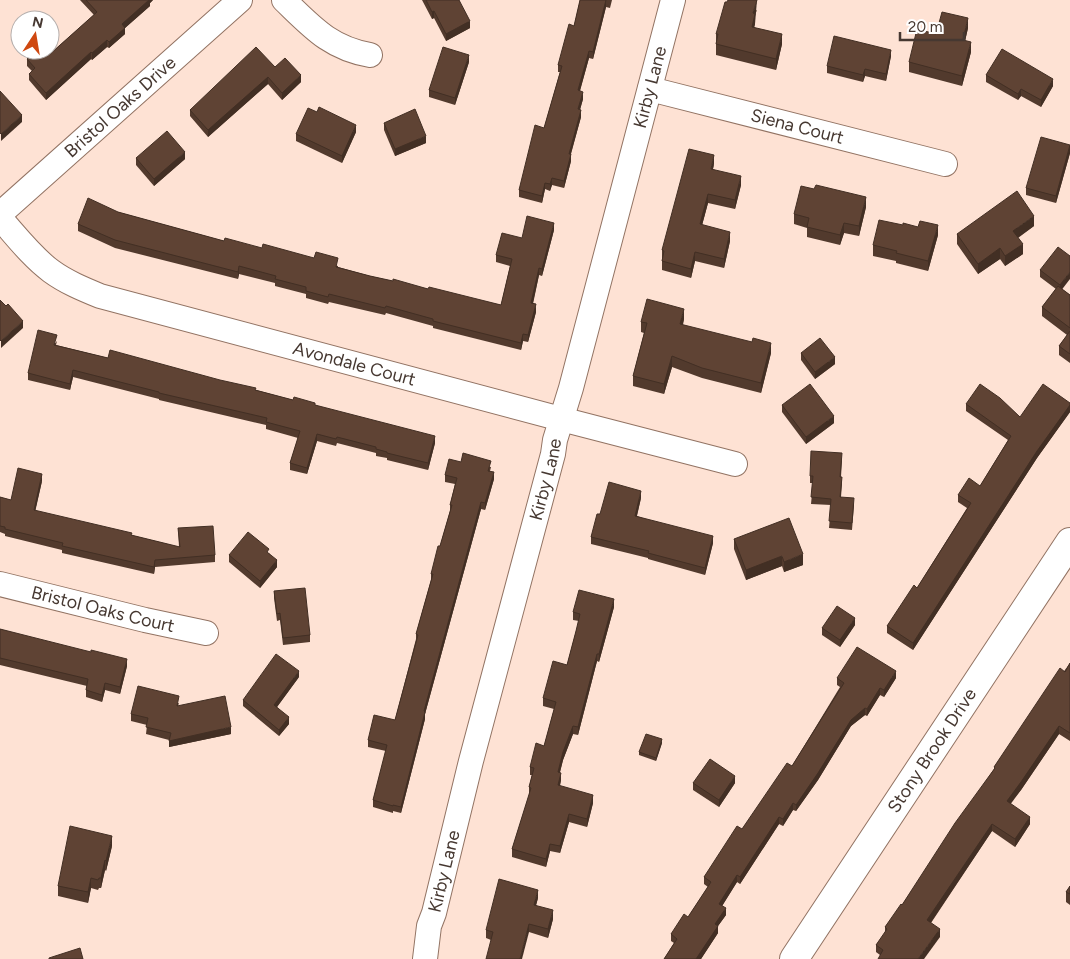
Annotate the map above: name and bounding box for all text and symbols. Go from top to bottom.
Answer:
north arrow [10,10,60,60]
scale bar [900,10,964,42]
text: N [31,13,45,32]
text: 20 m [908,18,942,36]
street label: Kirby Lane [629,44,671,131]
street label: Bristol Oaks Drive [60,51,180,162]
street label: Siena Court [748,104,846,149]
street label: Avondale Court [291,337,418,391]
street label: Kirby Lane [525,437,566,523]
street label: Bristol Oaks Court [29,581,177,637]
street label: Stony Brook Drive [883,684,981,817]
street label: Kirby Lane [424,828,465,915]

